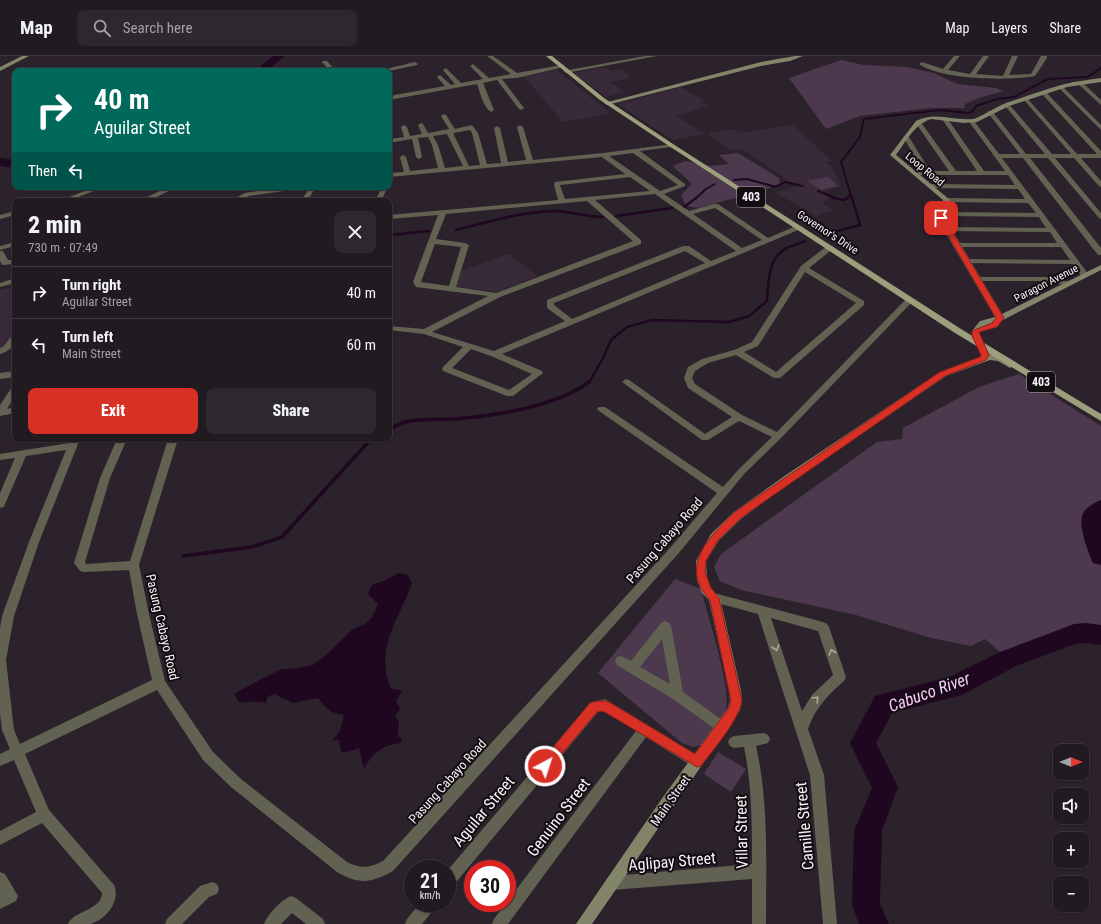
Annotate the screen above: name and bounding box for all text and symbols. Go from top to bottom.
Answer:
search box [77,10,357,46]
text: Map [20,16,53,39]
icon: search [91,17,113,39]
text: Search here [123,19,193,37]
text: Map [945,20,969,36]
text: Layers [991,20,1028,36]
text: Share [1050,20,1081,36]
text: 40 m [94,83,150,116]
icon: right [28,84,80,136]
text: Aguilar Street [94,117,191,138]
street label: Loop Road [903,150,947,189]
icon: left [65,160,87,182]
text: Then [28,162,57,180]
road number: 403 [737,187,765,207]
pin [924,201,958,235]
icon: arrive [930,207,952,229]
street label: Governor's Drive [795,208,861,257]
text: 2 min [28,211,82,239]
button: close [334,211,376,253]
text: 730 m · 07:49 [28,240,98,255]
street label: Paragon Avenue [1012,262,1080,305]
text: Turn right [62,276,121,294]
icon: right [28,282,50,304]
text: 40 m [346,284,376,302]
text: Aguilar Street [62,294,132,309]
text: Turn left [62,328,113,346]
icon: left [28,334,50,356]
text: 60 m [346,336,376,354]
text: Main Street [62,346,121,361]
road number: 403 [1027,372,1055,392]
button: Exit [28,388,198,434]
button: Share [206,388,376,434]
street label: Pasung Cabayo Road [623,495,706,586]
street label: Pasung Cabayo Road [143,573,182,682]
one-way arrow [771,645,779,652]
one-way arrow [828,649,837,656]
water label: Cabuco River [885,668,973,716]
one-way arrow [812,696,819,704]
street label: Pasung Cabayo Road [406,736,489,827]
north arrow [1053,744,1089,780]
map controls [1053,744,1089,912]
position arrow [524,745,566,787]
street label: Aguilar Street [448,772,518,850]
street label: Main Street [647,772,693,829]
street label: Genuino Street [523,774,594,860]
street label: Camille Street [791,781,818,871]
button: sound [1053,788,1089,824]
street label: Villar Street [731,795,752,869]
button: + [1053,832,1089,868]
street label: Aglipay Street [628,848,717,875]
speed limit sign: 30 [464,860,516,912]
text: 21 [420,869,440,893]
button: − [1053,876,1089,912]
text: km/h [420,890,440,901]

